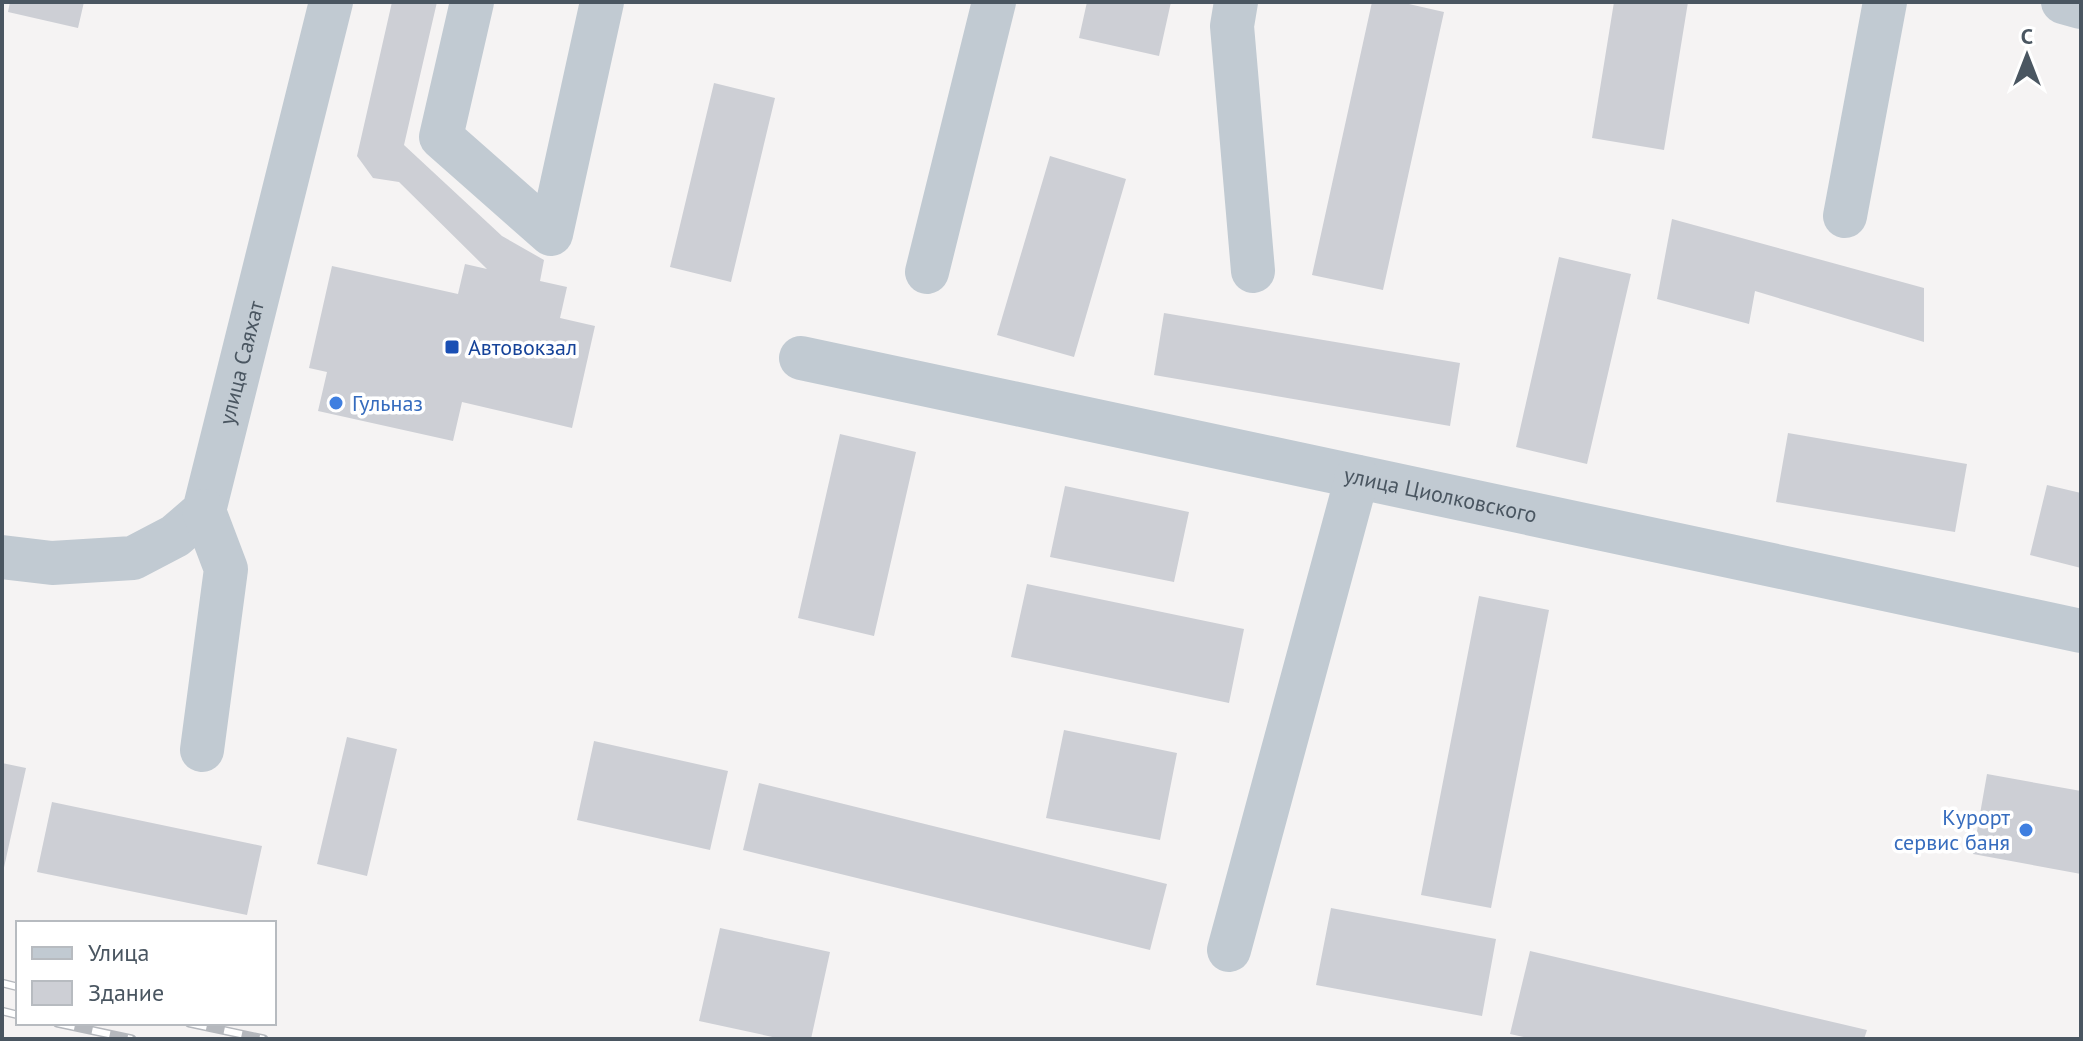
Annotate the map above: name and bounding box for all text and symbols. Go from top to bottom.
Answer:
north arrow [1987,16,2067,96]
text: С [2021,22,2033,50]
street label: улица Саяхат [212,298,270,428]
place label: Автовокзал [468,333,577,361]
marker: Автовокзал [443,338,461,356]
place label: Гульназ [352,389,423,417]
marker: Гульназ [327,394,345,412]
street label: улица Циолковского [1342,460,1540,529]
place label: Курорт сервис баня [1894,803,2010,856]
marker: Курорт сервис баня [2017,821,2035,839]
legend [16,921,276,1025]
text: Улица [88,937,149,968]
text: Здание [88,977,164,1008]

